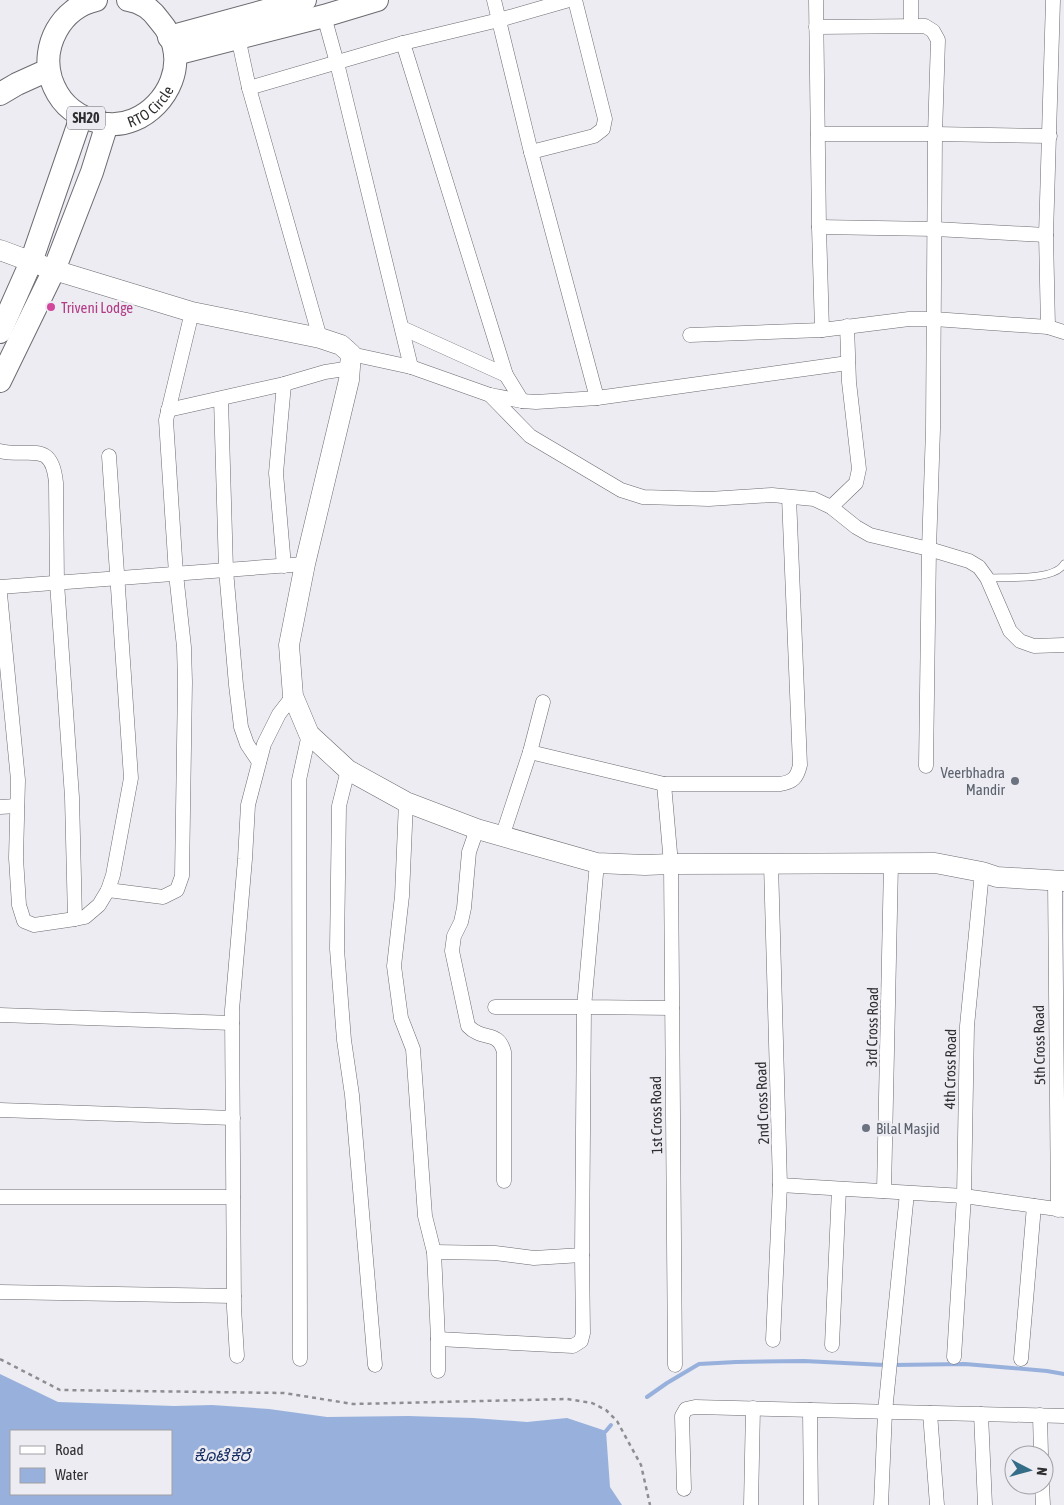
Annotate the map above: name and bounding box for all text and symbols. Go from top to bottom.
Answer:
street label: RTO Circle [125,83,176,130]
road number: SH20 [67,106,105,130]
place label: Triveni Lodge [61,299,133,316]
marker: Triveni Lodge [45,301,57,313]
place label: Veerbhadra Mandir [941,764,1006,798]
marker: Veerbhadra Mandir [1009,775,1021,787]
street label: 3rd Cross Road [863,987,881,1067]
street label: 5th Cross Road [1030,1005,1048,1085]
street label: 4th Cross Road [941,1029,959,1109]
street label: 2nd Cross Road [752,1061,772,1145]
street label: 1st Cross Road [647,1076,665,1154]
place label: Bilal Masjid [876,1120,940,1137]
marker: Bilal Masjid [860,1122,872,1134]
legend [10,1430,172,1495]
text: Road [55,1441,84,1458]
north arrow [1004,1445,1054,1495]
water label: ಕೊಟೆ ಕೆರೆ [194,1446,253,1464]
text: Water [55,1466,88,1483]
text: N [1034,1466,1050,1476]

